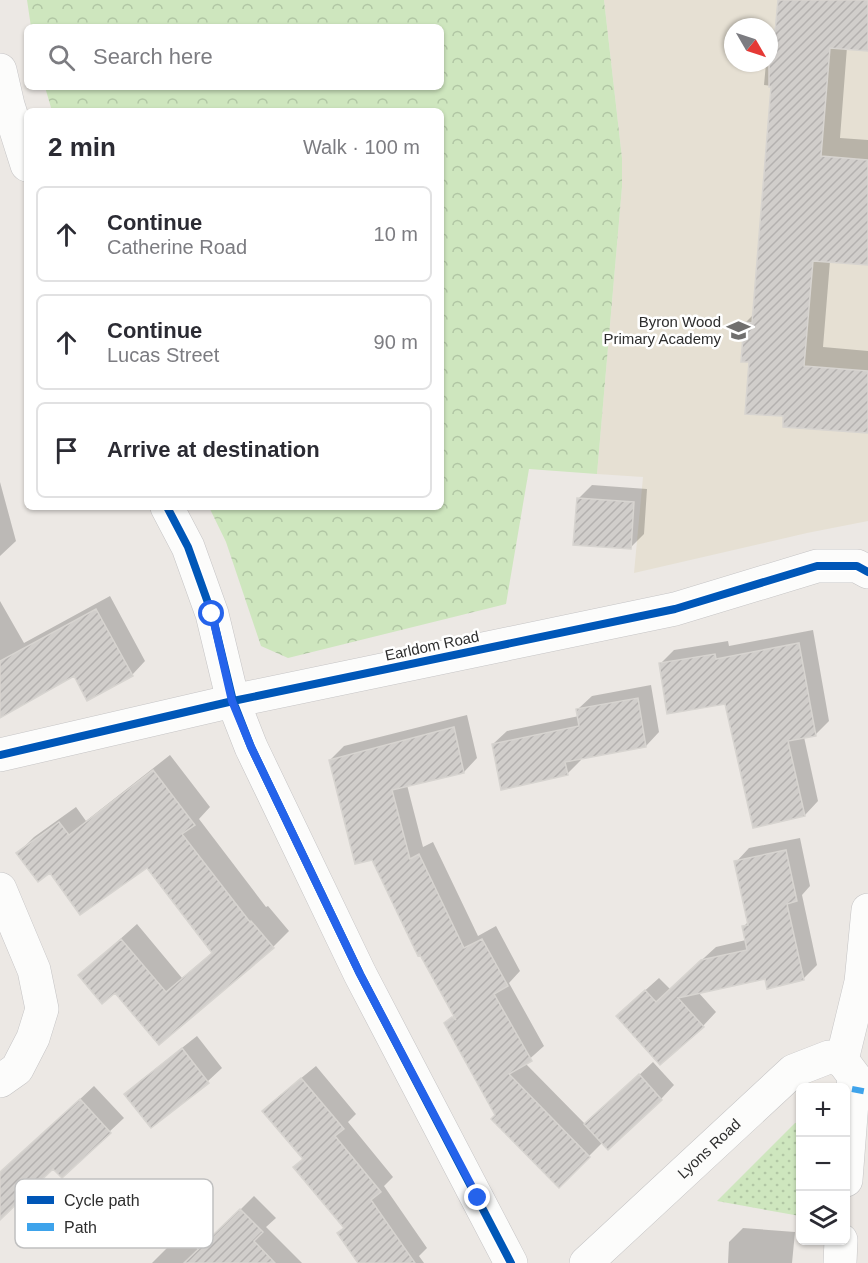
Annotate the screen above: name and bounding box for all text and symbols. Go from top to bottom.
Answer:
north arrow [724,18,778,72]
search box [24,24,444,90]
icon: search [45,41,78,74]
text: Search here [93,44,213,69]
text: 2 min [48,132,116,162]
text: Walk · 100 m [303,136,420,158]
text: Continue [107,210,202,235]
icon: ahead [50,218,83,251]
text: 10 m [374,223,418,245]
text: Catherine Road [107,236,247,258]
place label: Byron Wood Primary Academy [603,313,721,347]
text: Continue [107,318,202,343]
school or university icon: Byron Wood Primary Academy [726,318,752,344]
icon: ahead [50,326,83,359]
text: 90 m [374,331,418,353]
text: Lucas Street [107,344,219,366]
icon: arrive [50,434,83,467]
text: Arrive at destination [107,437,320,462]
route start [198,600,224,626]
street label: Earldom Road [383,627,481,664]
map controls [796,1083,850,1245]
button: + [796,1083,850,1137]
street label: Lyons Road [674,1115,744,1182]
button: − [796,1137,850,1191]
legend [15,1179,213,1248]
route end [464,1184,490,1210]
button: layers [796,1191,850,1245]
text: Cycle path [64,1192,140,1209]
text: Path [64,1219,97,1236]

